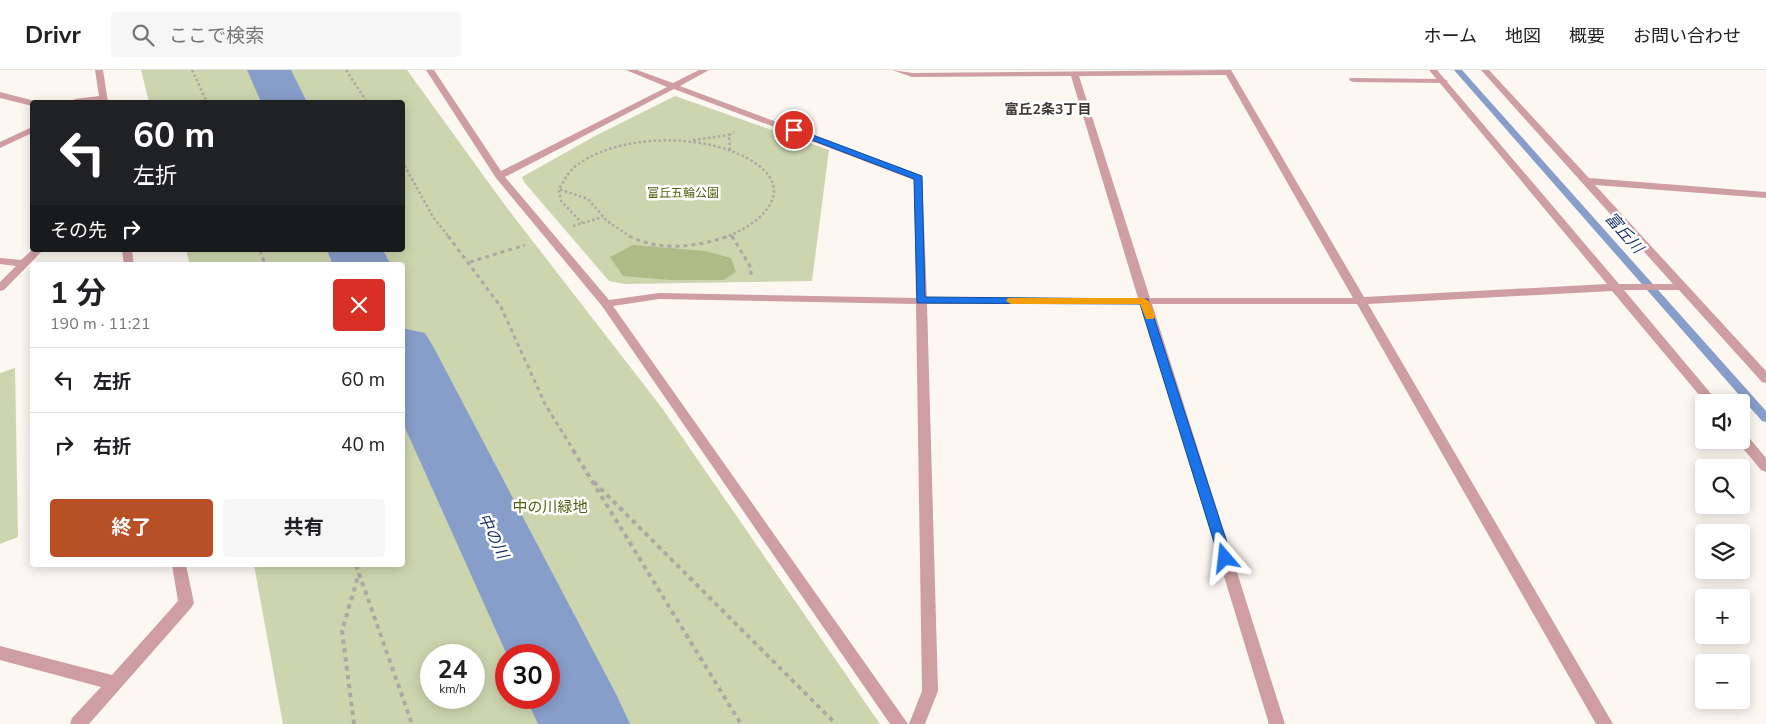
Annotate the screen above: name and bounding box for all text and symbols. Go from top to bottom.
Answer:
search box [111,12,461,57]
text: Drivr [25,19,81,51]
icon: search [129,21,157,49]
text: ここで検索 [169,23,264,49]
text: ホーム [1424,24,1477,48]
text: 地図 [1505,24,1541,48]
text: 概要 [1569,24,1605,48]
text: お問い合わせ [1633,24,1741,48]
district label: 富丘2条3丁目 [1005,100,1091,119]
pin [773,109,815,151]
text: 60 m [133,112,215,159]
icon: arrive [780,116,808,144]
icon: left [50,120,115,185]
text: 左折 [133,161,177,191]
park label: 富丘五輪公園 [647,185,719,201]
water label: 富丘川 [1600,208,1649,260]
icon: right [117,215,145,243]
text: その先 [50,218,107,244]
text: 1 分 [50,273,106,314]
button: close [333,279,385,331]
text: 190 m · 11:21 [50,313,151,335]
icon: left [50,366,78,394]
text: 60 m [341,367,385,393]
text: 左折 [93,369,131,395]
map controls [1695,394,1750,709]
button: sound [1695,394,1750,449]
icon: right [50,431,78,459]
text: 40 m [341,432,385,458]
text: 右折 [93,434,131,460]
button: search [1695,459,1750,514]
park label: 中の川緑地 [512,497,588,517]
button: 終了 [50,499,213,557]
button: 共有 [223,499,385,557]
water label: 中の川 [473,510,514,564]
button: layers [1695,524,1750,579]
position arrow [1198,531,1250,583]
button: + [1695,589,1750,644]
speed limit sign: 30 [495,644,560,709]
text: 24 [437,653,468,687]
button: − [1695,654,1750,709]
text: km/h [439,681,466,697]

